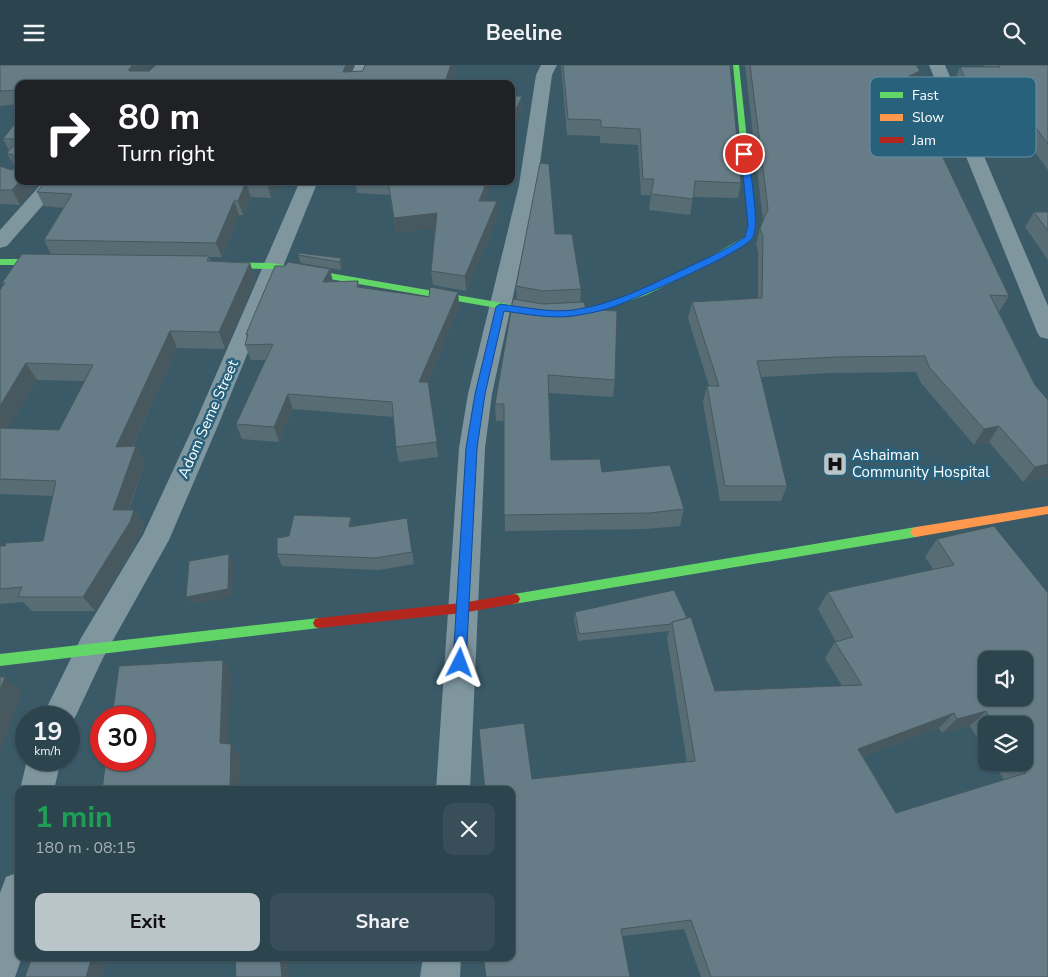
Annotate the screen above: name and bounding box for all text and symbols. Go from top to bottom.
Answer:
text: Beeline [486,18,562,48]
icon: menu [20,19,48,47]
icon: search [1000,19,1028,47]
legend [870,77,1036,157]
text: Fast [912,86,938,105]
text: 80 m [118,94,200,141]
icon: right [35,100,100,165]
text: Slow [912,108,944,127]
text: Jam [911,131,936,150]
pin [723,133,765,175]
text: Turn right [118,139,214,169]
icon: arrive [730,140,758,168]
street label: Adom Seme Street [173,356,243,481]
place label: Ashaiman Community Hospital [852,445,990,482]
hospital icon: Ashaiman Community Hospital [822,451,848,477]
position arrow [433,636,485,688]
map controls [978,651,1033,771]
button: sound [978,651,1033,706]
speed limit sign: 30 [90,706,155,771]
text: 19 [32,715,63,749]
button: layers [978,716,1033,771]
text: km/h [34,743,61,759]
text: 1 min [35,797,113,838]
button: close [443,803,495,855]
text: 180 m · 08:15 [35,837,136,859]
button: Exit [35,893,260,951]
button: Share [270,893,495,951]

